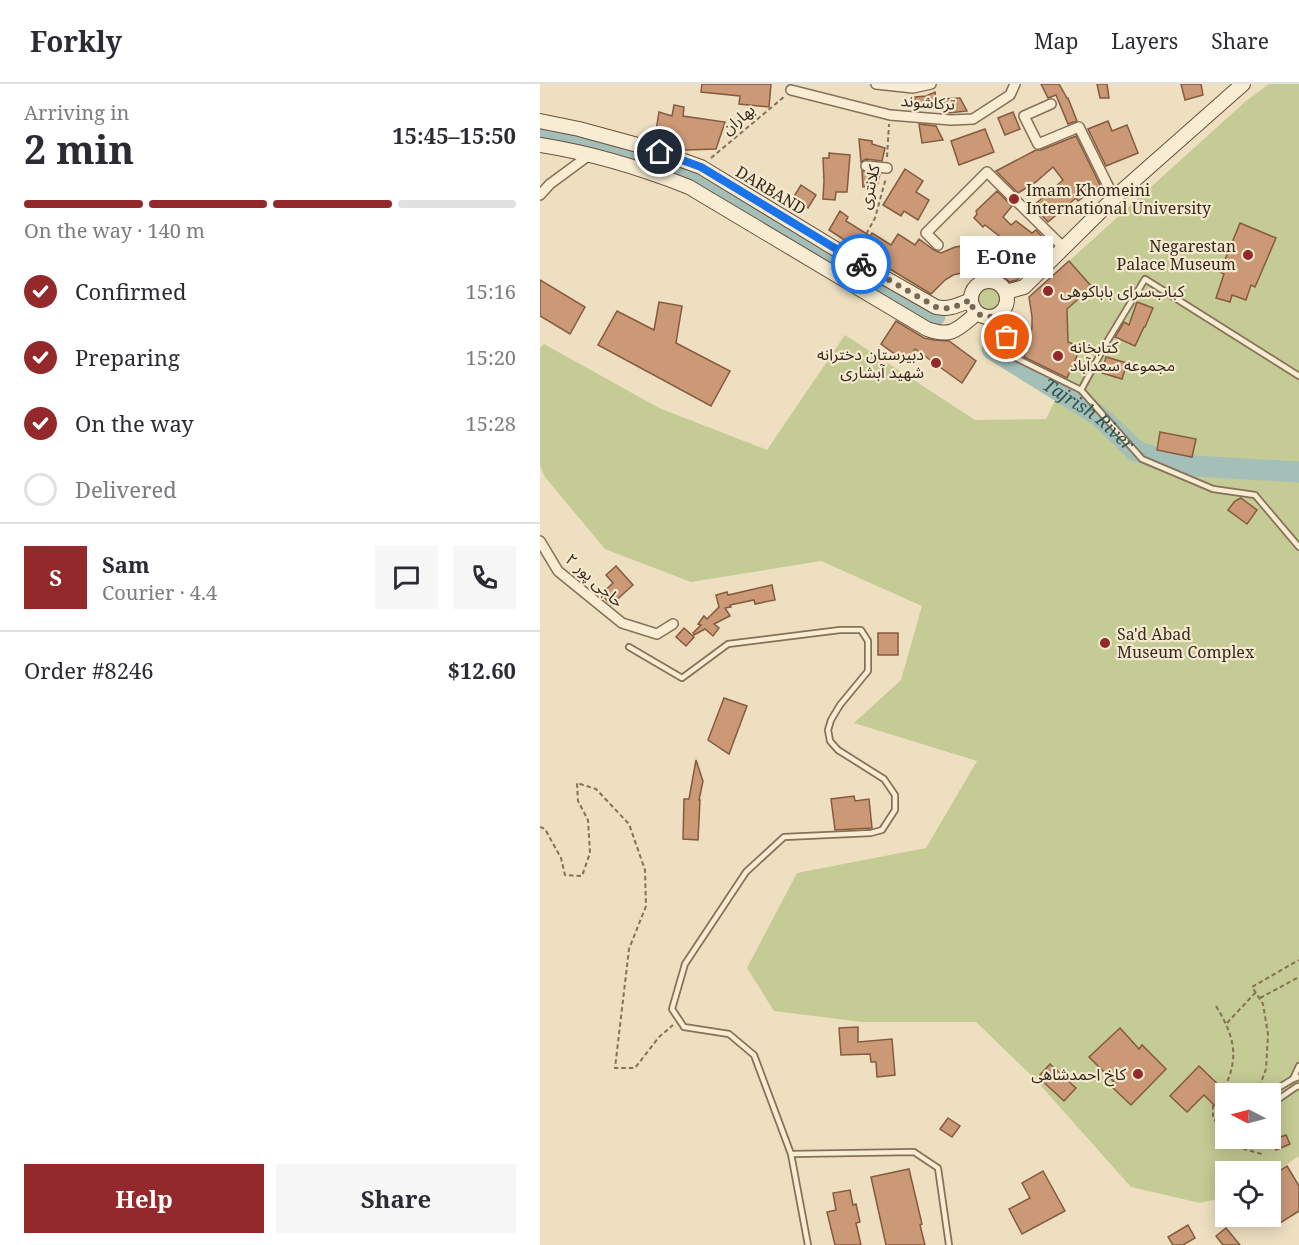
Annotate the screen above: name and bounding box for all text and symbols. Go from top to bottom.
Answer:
text: Forkly [30,22,122,60]
text: Map [1034,27,1078,55]
text: Layers [1111,27,1178,55]
text: Share [1211,27,1269,55]
street label: ترکاشوند [900,89,956,115]
text: Arriving in [24,99,129,126]
street label: بهاران [717,99,759,139]
text: 15:45–15:50 [392,120,516,150]
text: 2 min [24,122,134,175]
pin [634,126,685,177]
icon: home [643,135,676,168]
street label: DARBAND [732,160,810,220]
street label: کلانتری [853,162,885,211]
place label: Imam Khomeini International University [1026,179,1212,219]
marker: Imam Khomeini International University [1007,192,1021,206]
text: On the way · 140 m [24,217,205,244]
courier [831,234,891,294]
callout: E-One [960,235,1054,277]
place label: Negarestan Palace Museum [1117,235,1236,275]
text: E-One [977,243,1036,270]
icon: bike [845,248,878,281]
marker: Negarestan Palace Museum [1241,248,1255,262]
icon: check [24,275,57,308]
text: Confirmed [75,276,186,306]
text: 15:16 [466,278,516,305]
place label: کباب‌سرای باباکوهی [1060,280,1185,302]
marker: کباب‌سرای باباکوهی [1041,284,1055,298]
pin [981,311,1032,362]
icon: bag [990,320,1023,353]
place label: کتابخانه مجموعه سعدآباد [1070,336,1175,376]
icon: check [24,341,57,374]
text: Preparing [75,342,180,372]
place label: دبیرستان دخترانه شهید آبشاری [817,343,924,383]
text: 15:20 [466,344,516,371]
marker: کتابخانه مجموعه سعدآباد [1051,349,1065,363]
marker: دبیرستان دخترانه شهید آبشاری [929,356,943,370]
water label: Tajrish River [1039,372,1140,456]
icon: check [24,407,57,440]
text: On the way [75,408,194,438]
text: 15:28 [466,410,516,437]
text: Delivered [75,474,177,504]
button: chat [375,546,438,609]
button: phone [453,546,516,609]
street label: حاجی پور ۲ [561,548,629,612]
text: Sam [102,549,150,579]
text: S [49,562,62,592]
text: Courier · 4.4 [102,579,217,606]
place label: Sa'd Abad Museum Complex [1117,623,1255,663]
marker: Sa'd Abad Museum Complex [1098,636,1112,650]
text: Order #8246 [24,655,154,685]
text: $12.60 [447,655,516,685]
place label: کاخ احمدشاهی [1031,1063,1126,1087]
marker: کاخ احمدشاهی [1131,1067,1145,1081]
north arrow [1215,1083,1281,1149]
map controls [1215,1083,1281,1227]
button: locate [1215,1161,1281,1227]
button: Help [24,1164,264,1233]
button: Share [276,1164,516,1233]

